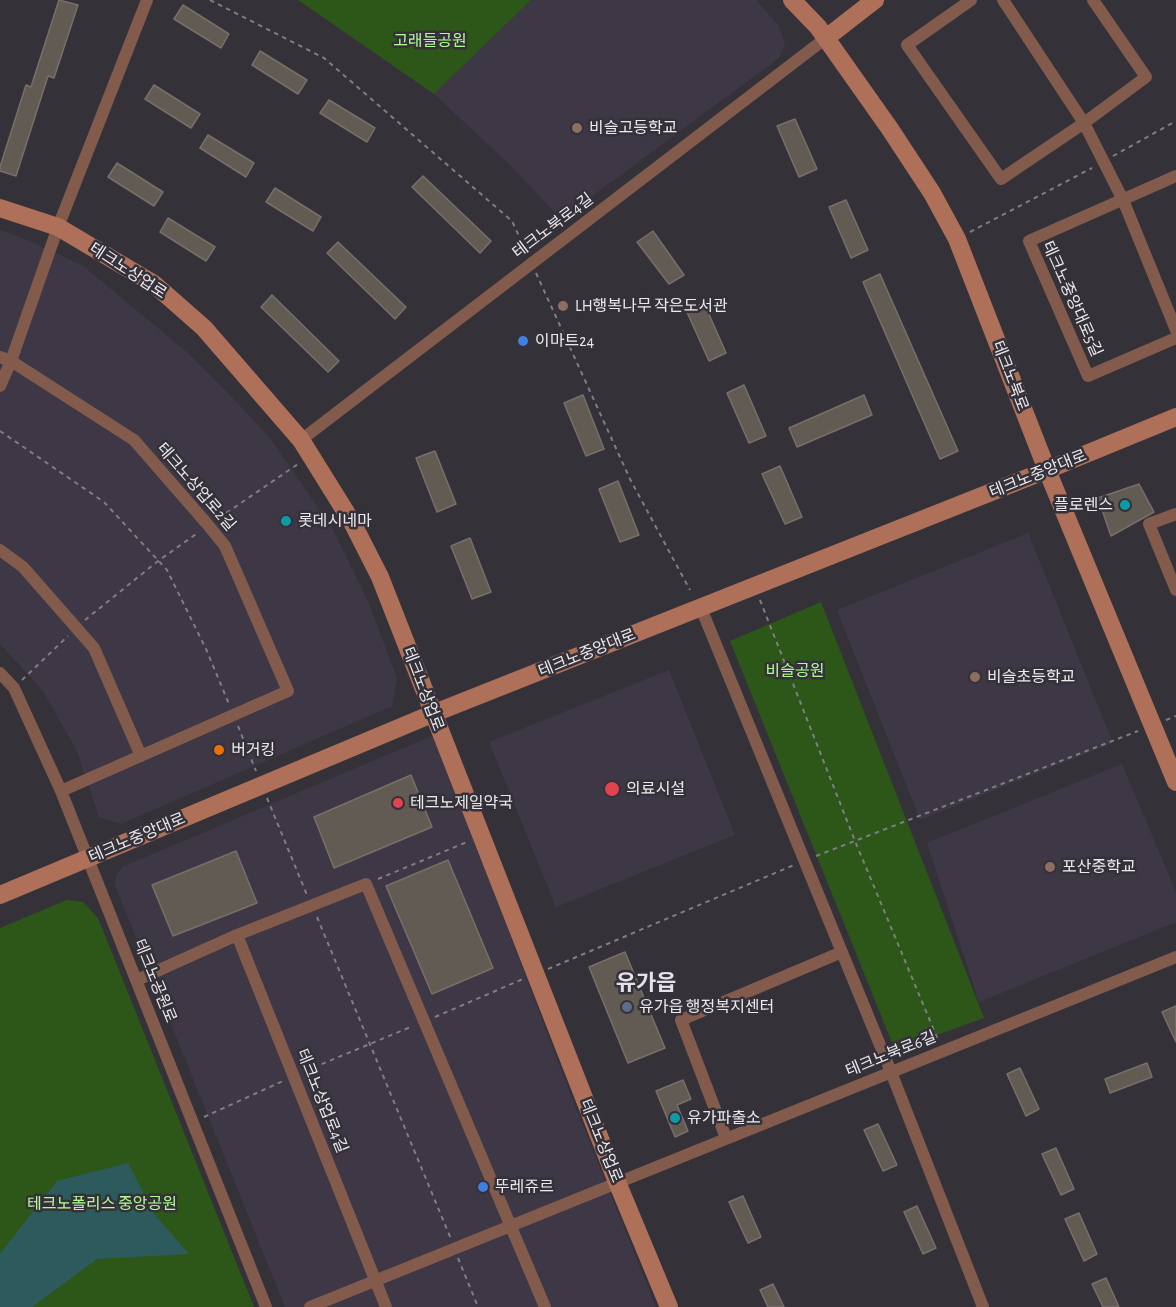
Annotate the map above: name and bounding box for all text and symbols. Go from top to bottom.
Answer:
park label: 고래들공원 [393,31,467,51]
place label: 비슬고등학교 [589,118,677,138]
marker: 비슬고등학교 [570,121,584,135]
street label: 테크노북로4길 [509,189,597,263]
street label: 테크노중앙대로5길 [1038,238,1106,360]
street label: 테크노상업로 [86,239,170,303]
place label: LH행복나무 작은도서관 [575,296,728,316]
marker: LH행복나무 작은도서관 [556,299,570,313]
place label: 이마트24 [535,331,594,351]
marker: 이마트24 [516,334,530,348]
street label: 테크노북로 [988,338,1032,414]
street label: 테크노상업로2길 [153,439,239,535]
street label: 테크노중앙대로 [987,446,1089,502]
place label: 플로렌스 [1054,495,1113,515]
marker: 플로렌스 [1118,498,1132,512]
place label: 롯데시네마 [298,511,372,531]
marker: 롯데시네마 [279,514,293,528]
street label: 테크노중앙대로 [536,625,638,681]
street label: 테크노상업로 [398,644,448,734]
park label: 비슬공원 [766,661,824,681]
place label: 비슬초등학교 [987,667,1075,687]
marker: 비슬초등학교 [968,670,982,684]
place label: 버거킹 [231,740,275,760]
marker: 버거킹 [212,743,226,757]
place label: 의료시설 [626,779,685,799]
marker: 의료시설 [603,780,621,798]
place label: 테크노제일약국 [410,793,513,813]
marker: 테크노제일약국 [391,796,405,810]
street label: 테크노중앙대로 [86,809,188,867]
place label: 포산중학교 [1062,857,1136,877]
marker: 포산중학교 [1043,860,1057,874]
street label: 테크노공원로 [130,936,180,1026]
district label: 유가읍 [616,970,676,996]
place label: 유가읍 행정복지센터 [639,997,774,1017]
marker: 유가읍 행정복지센터 [620,1000,634,1014]
street label: 테크노북로6길 [843,1027,939,1081]
street label: 테크노상업로4길 [292,1046,352,1156]
street label: 테크노상업로 [576,1096,626,1186]
place label: 유가파출소 [687,1108,761,1128]
marker: 유가파출소 [668,1111,682,1125]
place label: 뚜레쥬르 [495,1177,554,1197]
marker: 뚜레쥬르 [476,1180,490,1194]
park label: 테크노폴리스 중앙공원 [27,1194,177,1214]

